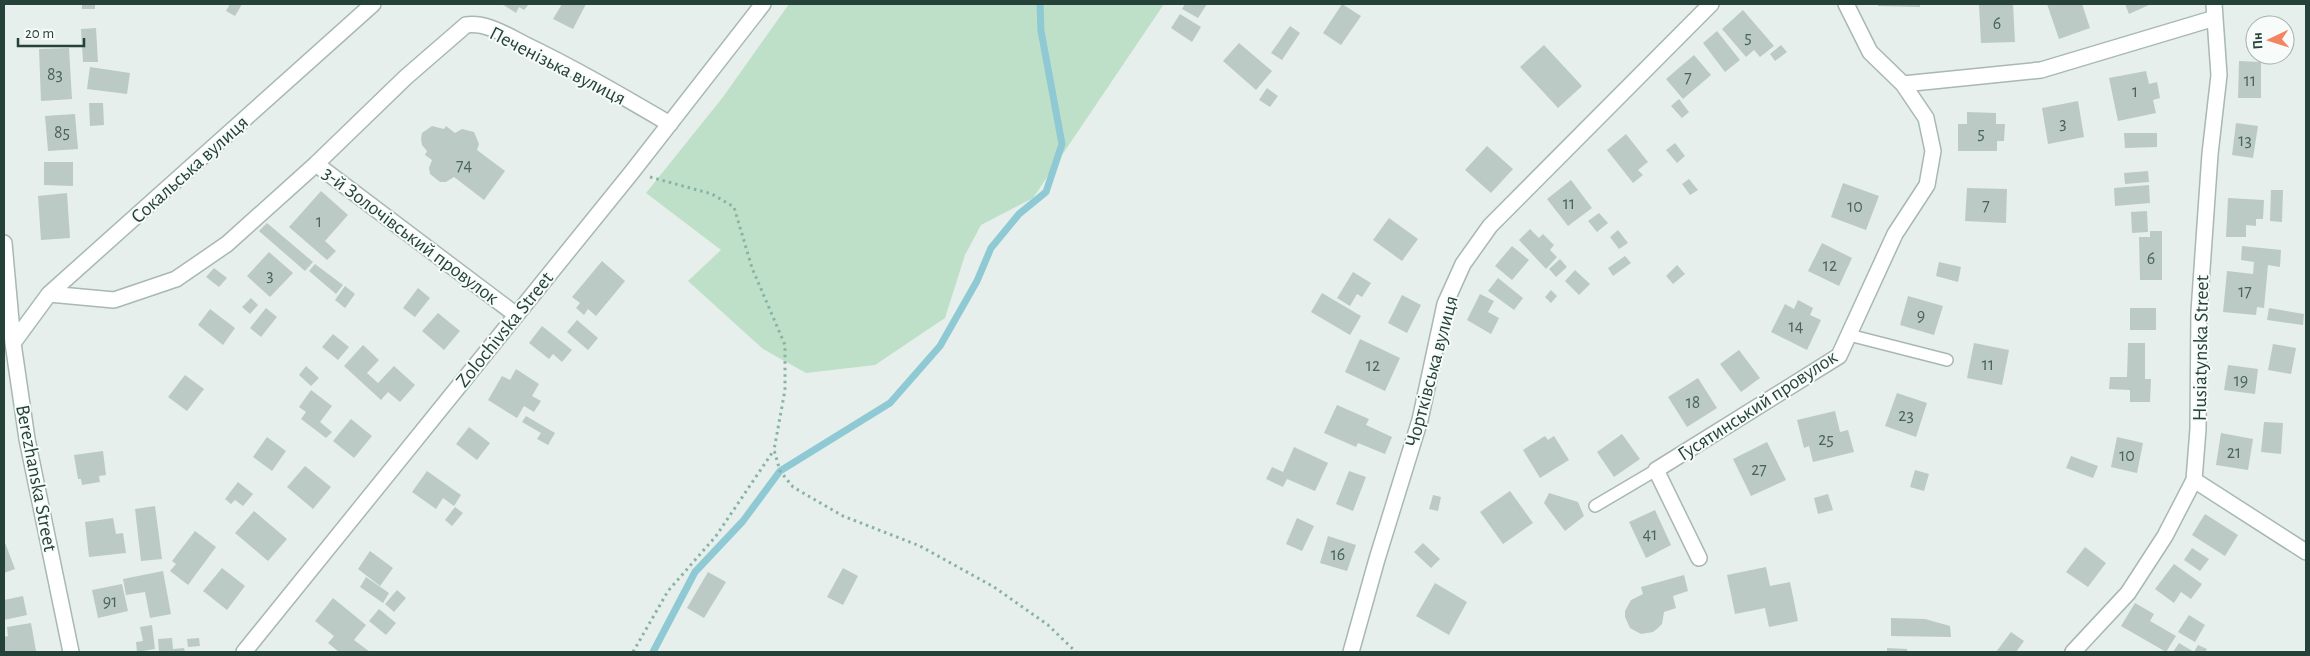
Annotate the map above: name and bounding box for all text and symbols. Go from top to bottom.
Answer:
scale bar [18,15,84,47]
house number: 6 [1993,15,2001,33]
north arrow [2245,15,2295,65]
street label: Печенізька вулиця [486,23,629,109]
text: 20 m [25,26,54,41]
house number: 5 [1744,29,1752,47]
text: Пн [2250,32,2266,50]
house number: 83 [47,66,63,84]
house number: 7 [1684,69,1692,87]
house number: 11 [2244,72,2256,90]
house number: 1 [2132,83,2138,101]
street label: Сокальська вулиця [127,112,252,227]
house number: 3 [2059,115,2067,133]
house number: 85 [54,124,70,142]
house number: 5 [1977,125,1985,143]
house number: 13 [2238,132,2252,150]
house number: 74 [456,157,472,175]
street label: 3-й Золочівський провулок [318,163,502,309]
house number: 11 [1563,195,1575,213]
house number: 7 [1982,197,1990,215]
house number: 10 [1847,198,1863,216]
house number: 1 [316,213,322,231]
house number: 6 [2147,250,2155,268]
house number: 12 [1823,257,1837,275]
house number: 3 [266,267,274,285]
street label: Zolochivska Street [452,268,558,391]
street label: Husiatynska Street [2190,274,2212,421]
house number: 17 [2238,283,2252,301]
street label: Чортківська вулиця [1402,294,1462,449]
house number: 9 [1917,307,1925,325]
house number: 14 [1789,318,1804,336]
street label: Гусятинський провулок [1674,347,1841,465]
house number: 11 [1982,356,1994,374]
house number: 12 [1366,357,1380,375]
house number: 19 [2234,372,2248,390]
house number: 18 [1686,394,1700,412]
street label: Berezhanska Street [12,403,60,554]
house number: 23 [1898,407,1914,425]
house number: 25 [1818,431,1834,449]
house number: 21 [2227,444,2241,462]
house number: 10 [2119,447,2135,465]
house number: 27 [1751,461,1767,479]
house number: 41 [1643,526,1657,544]
house number: 16 [1331,546,1345,564]
house number: 91 [103,593,117,611]

